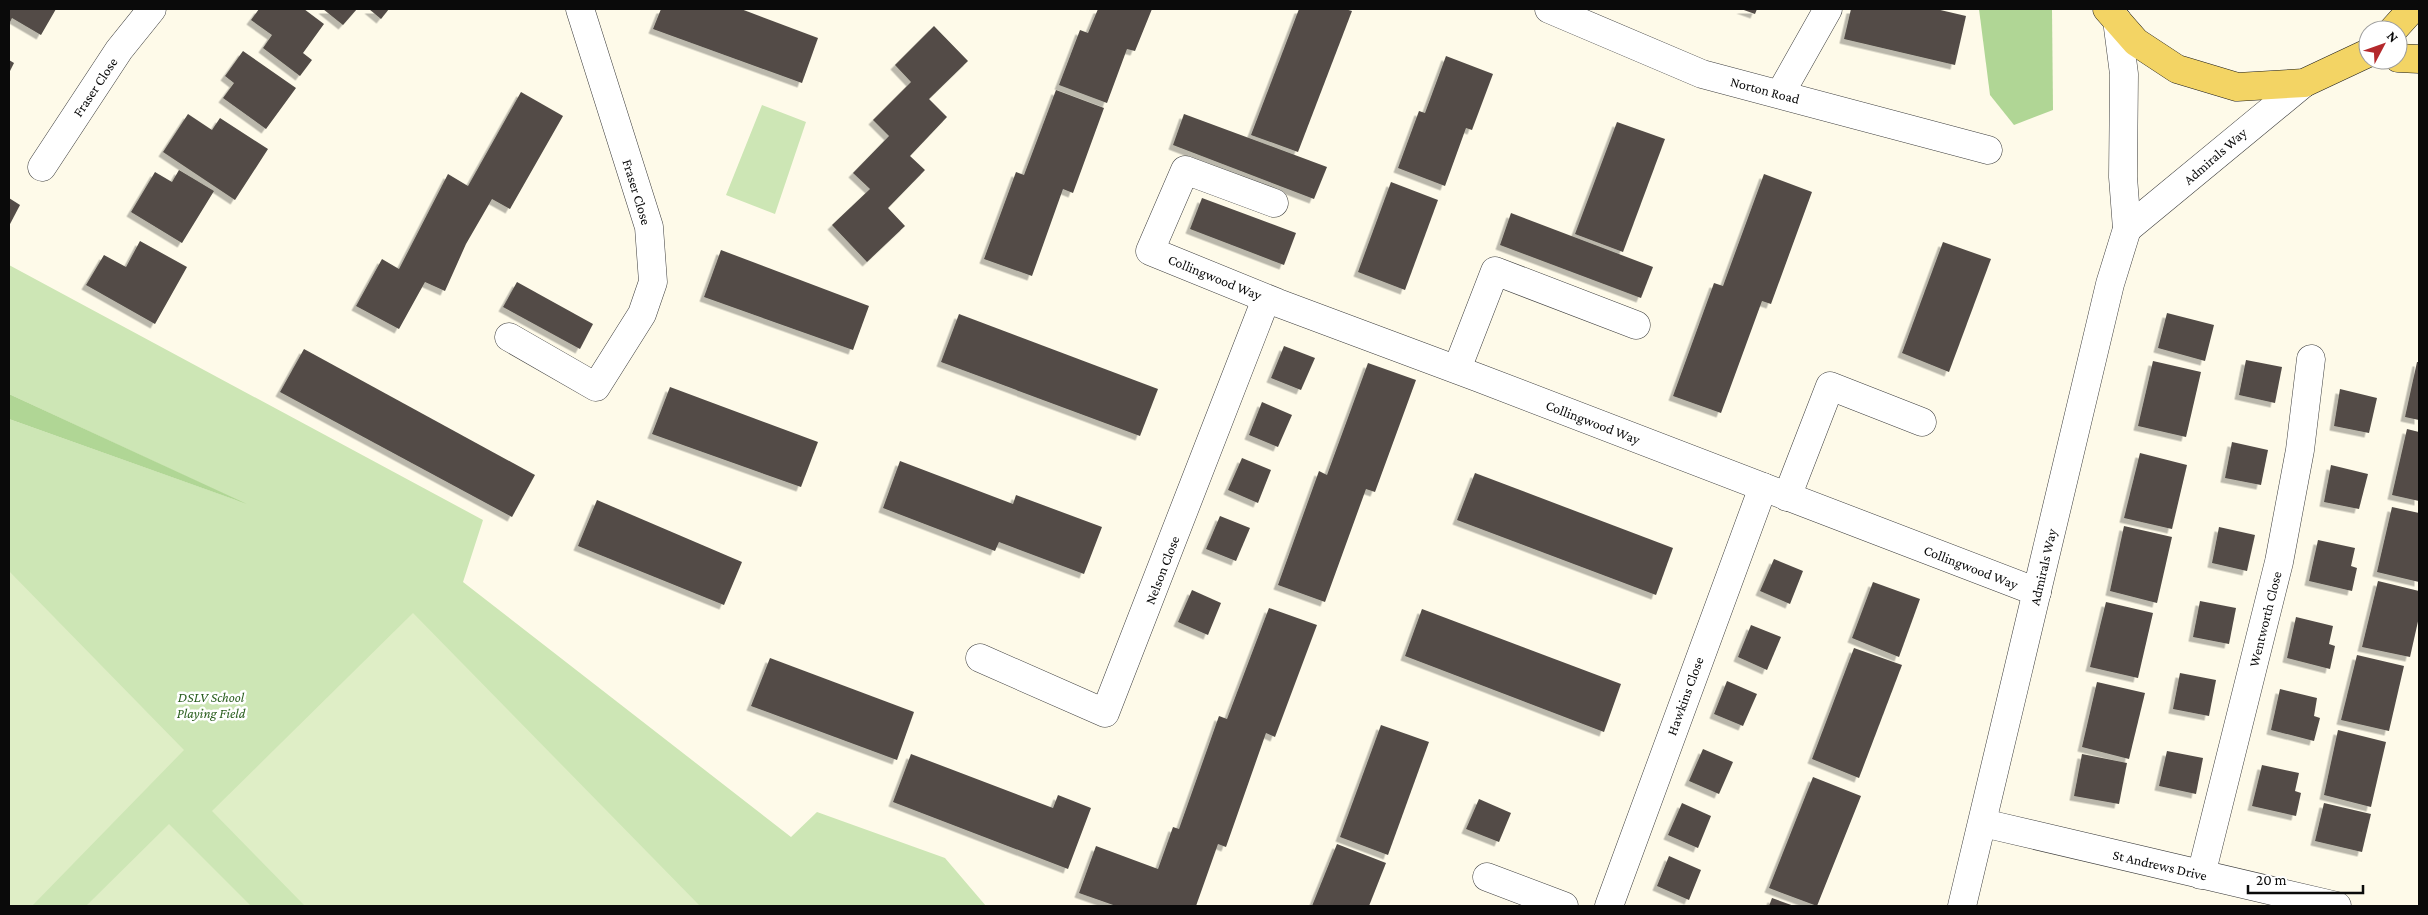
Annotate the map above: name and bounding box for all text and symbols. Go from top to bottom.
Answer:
north arrow [2358,20,2408,70]
text: N [2384,28,2402,46]
street label: Fraser Close [69,54,121,120]
street label: Norton Road [1729,73,1802,107]
street label: Admirals Way [2180,124,2250,188]
street label: Fraser Close [619,157,655,227]
street label: Collingwood Way [1166,251,1265,303]
street label: Collingwood Way [1544,397,1643,448]
street label: Admirals Way [2026,527,2060,607]
street label: Nelson Close [1142,533,1182,607]
street label: Collingwood Way [1922,542,2021,593]
street label: Wentworth Close [2245,570,2285,668]
street label: Hawkins Close [1663,655,1707,737]
park label: DSLV School Playing Field [177,689,246,721]
street label: St Andrews Drive [2111,846,2209,884]
scale bar [2248,862,2363,894]
text: 20 m [2256,872,2287,888]

